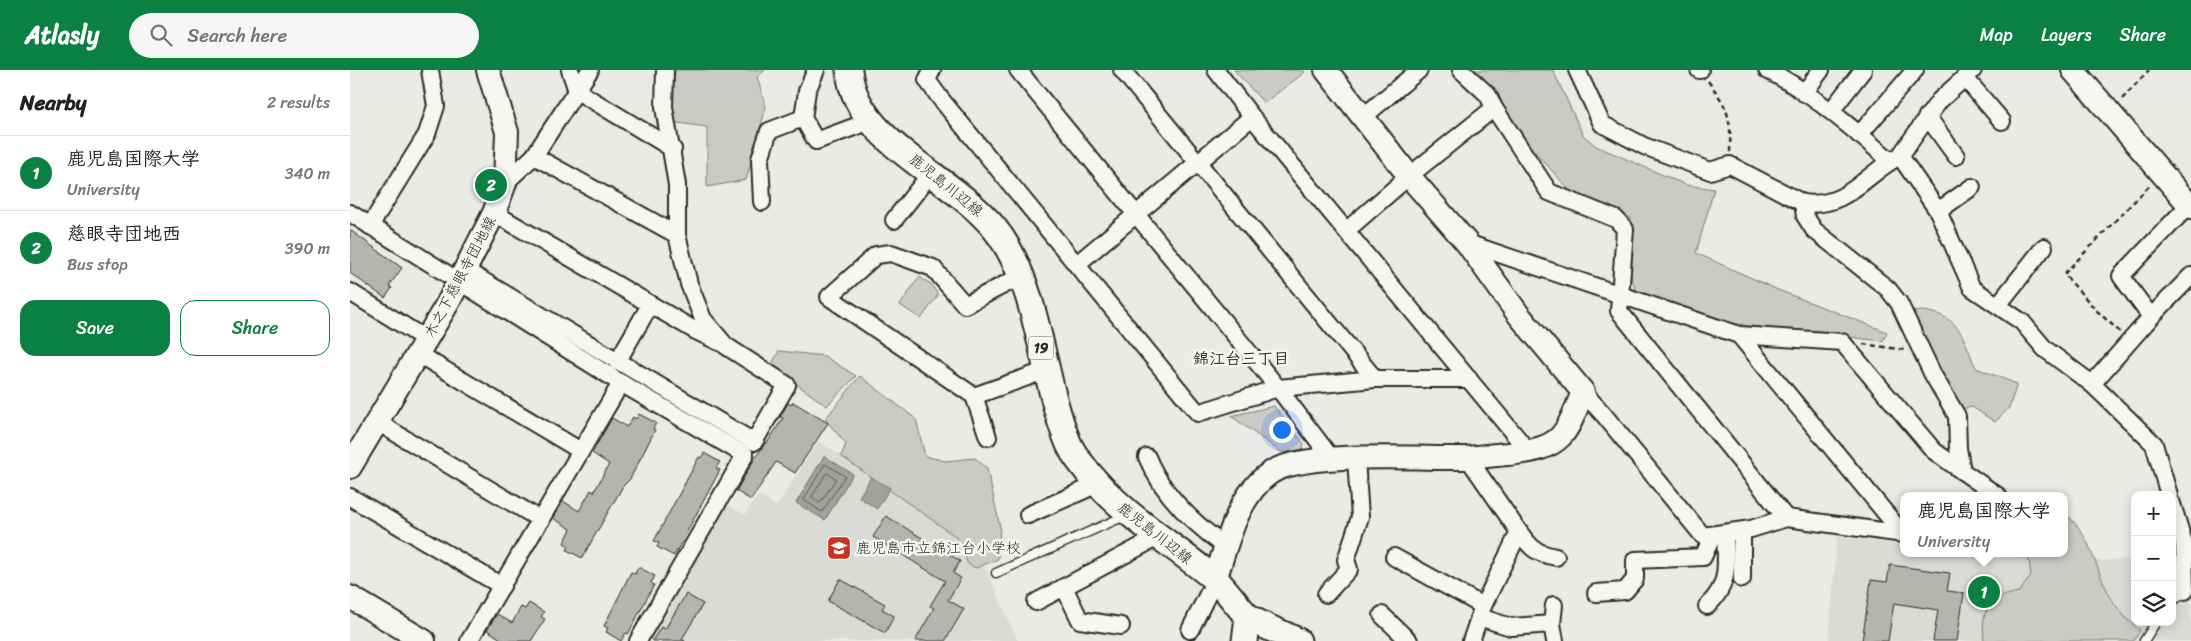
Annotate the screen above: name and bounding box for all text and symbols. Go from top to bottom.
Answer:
search box [129,13,479,58]
text: Atlasly [25,14,99,56]
text: Search here [187,19,287,52]
text: Map [1980,19,2013,51]
text: Layers [2041,19,2092,51]
text: Share [2120,19,2166,51]
icon: search [147,21,175,49]
text: Nearby [20,84,86,122]
text: 2 results [267,88,330,117]
text: 鹿児島国際大学 [67,142,200,175]
street label: 鹿児島川辺線 [903,147,989,223]
text: 1 [33,159,39,188]
text: 340 m [285,159,330,188]
pin: 2 [475,166,507,204]
text: University [67,175,140,204]
street label: 木之下慈眼寺団地線 [417,211,503,343]
text: 慈眼寺団地西 [67,217,181,250]
text: 2 [31,234,41,263]
text: 390 m [285,234,330,263]
text: Bus stop [67,250,128,279]
button: Save [20,300,170,356]
button: Share [180,300,330,356]
road number: 19 [1028,336,1054,360]
district label: 錦江台三丁目 [1193,344,1289,373]
your location [1269,417,1295,443]
map controls [2131,491,2176,626]
button: + [2131,491,2176,536]
popup [1900,492,2068,557]
text: 鹿児島国際大学 [1917,494,2051,527]
street label: 鹿児島川辺線 [1112,495,1198,571]
text: University [1917,527,1990,556]
school or university icon: 鹿児島市立錦江台小学校 [826,535,852,561]
place label: 鹿児島市立錦江台小学校 [856,535,1021,561]
button: − [2131,536,2176,581]
pin: 1 [1968,573,2000,611]
button: layers [2131,581,2176,626]

